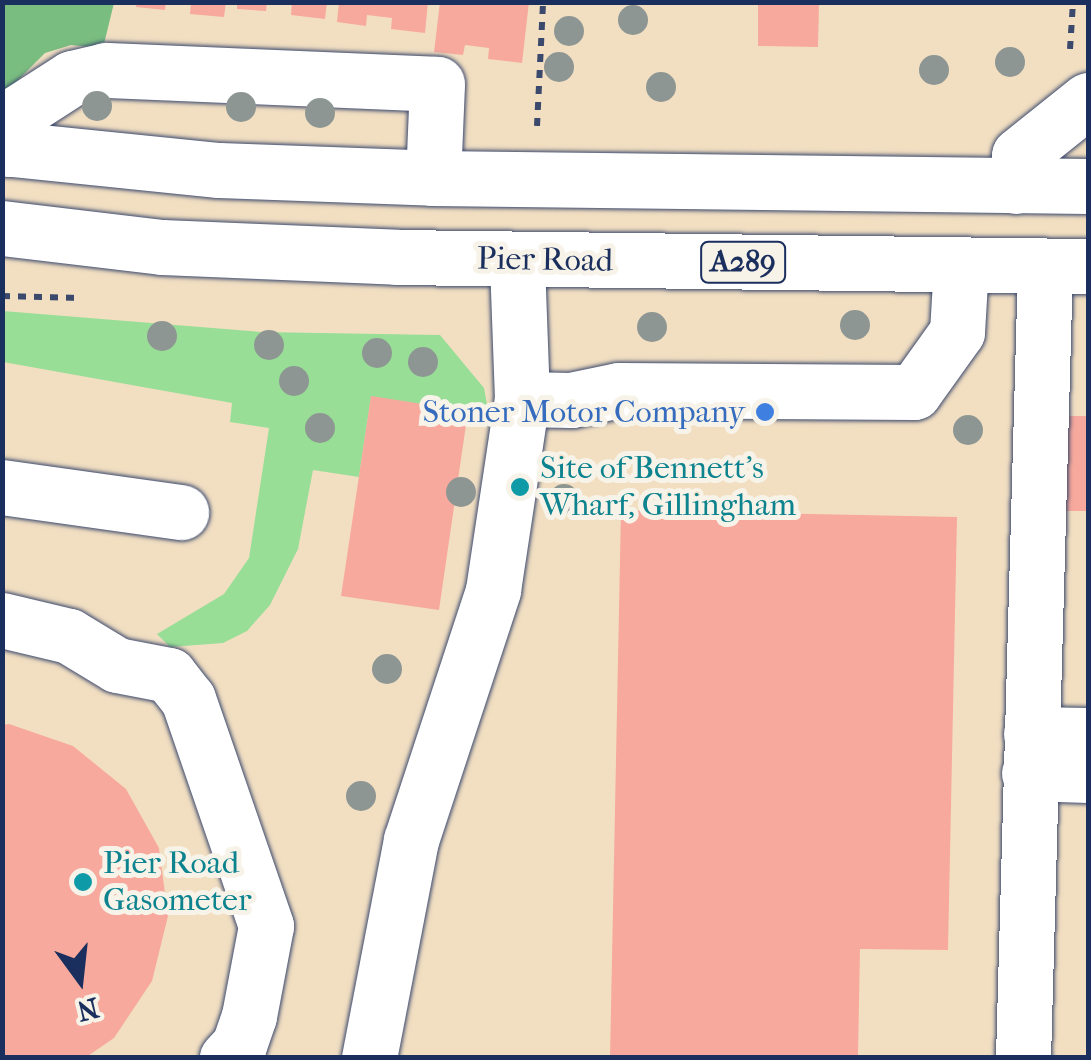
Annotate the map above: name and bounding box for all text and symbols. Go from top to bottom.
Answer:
road number: A289 [698,237,788,287]
street label: Pier Road [477,240,613,280]
place label: Stoner Motor Company [422,393,745,431]
marker: Stoner Motor Company [754,401,776,423]
place label: Site of Bennett's Wharf, Gillingham [540,450,796,525]
marker: Site of Bennett's Wharf, Gillingham [509,476,531,498]
place label: Pier Road Gasometer [103,845,252,920]
marker: Pier Road Gasometer [72,871,94,893]
north arrow [30,930,130,1030]
text: N [73,991,102,1028]

